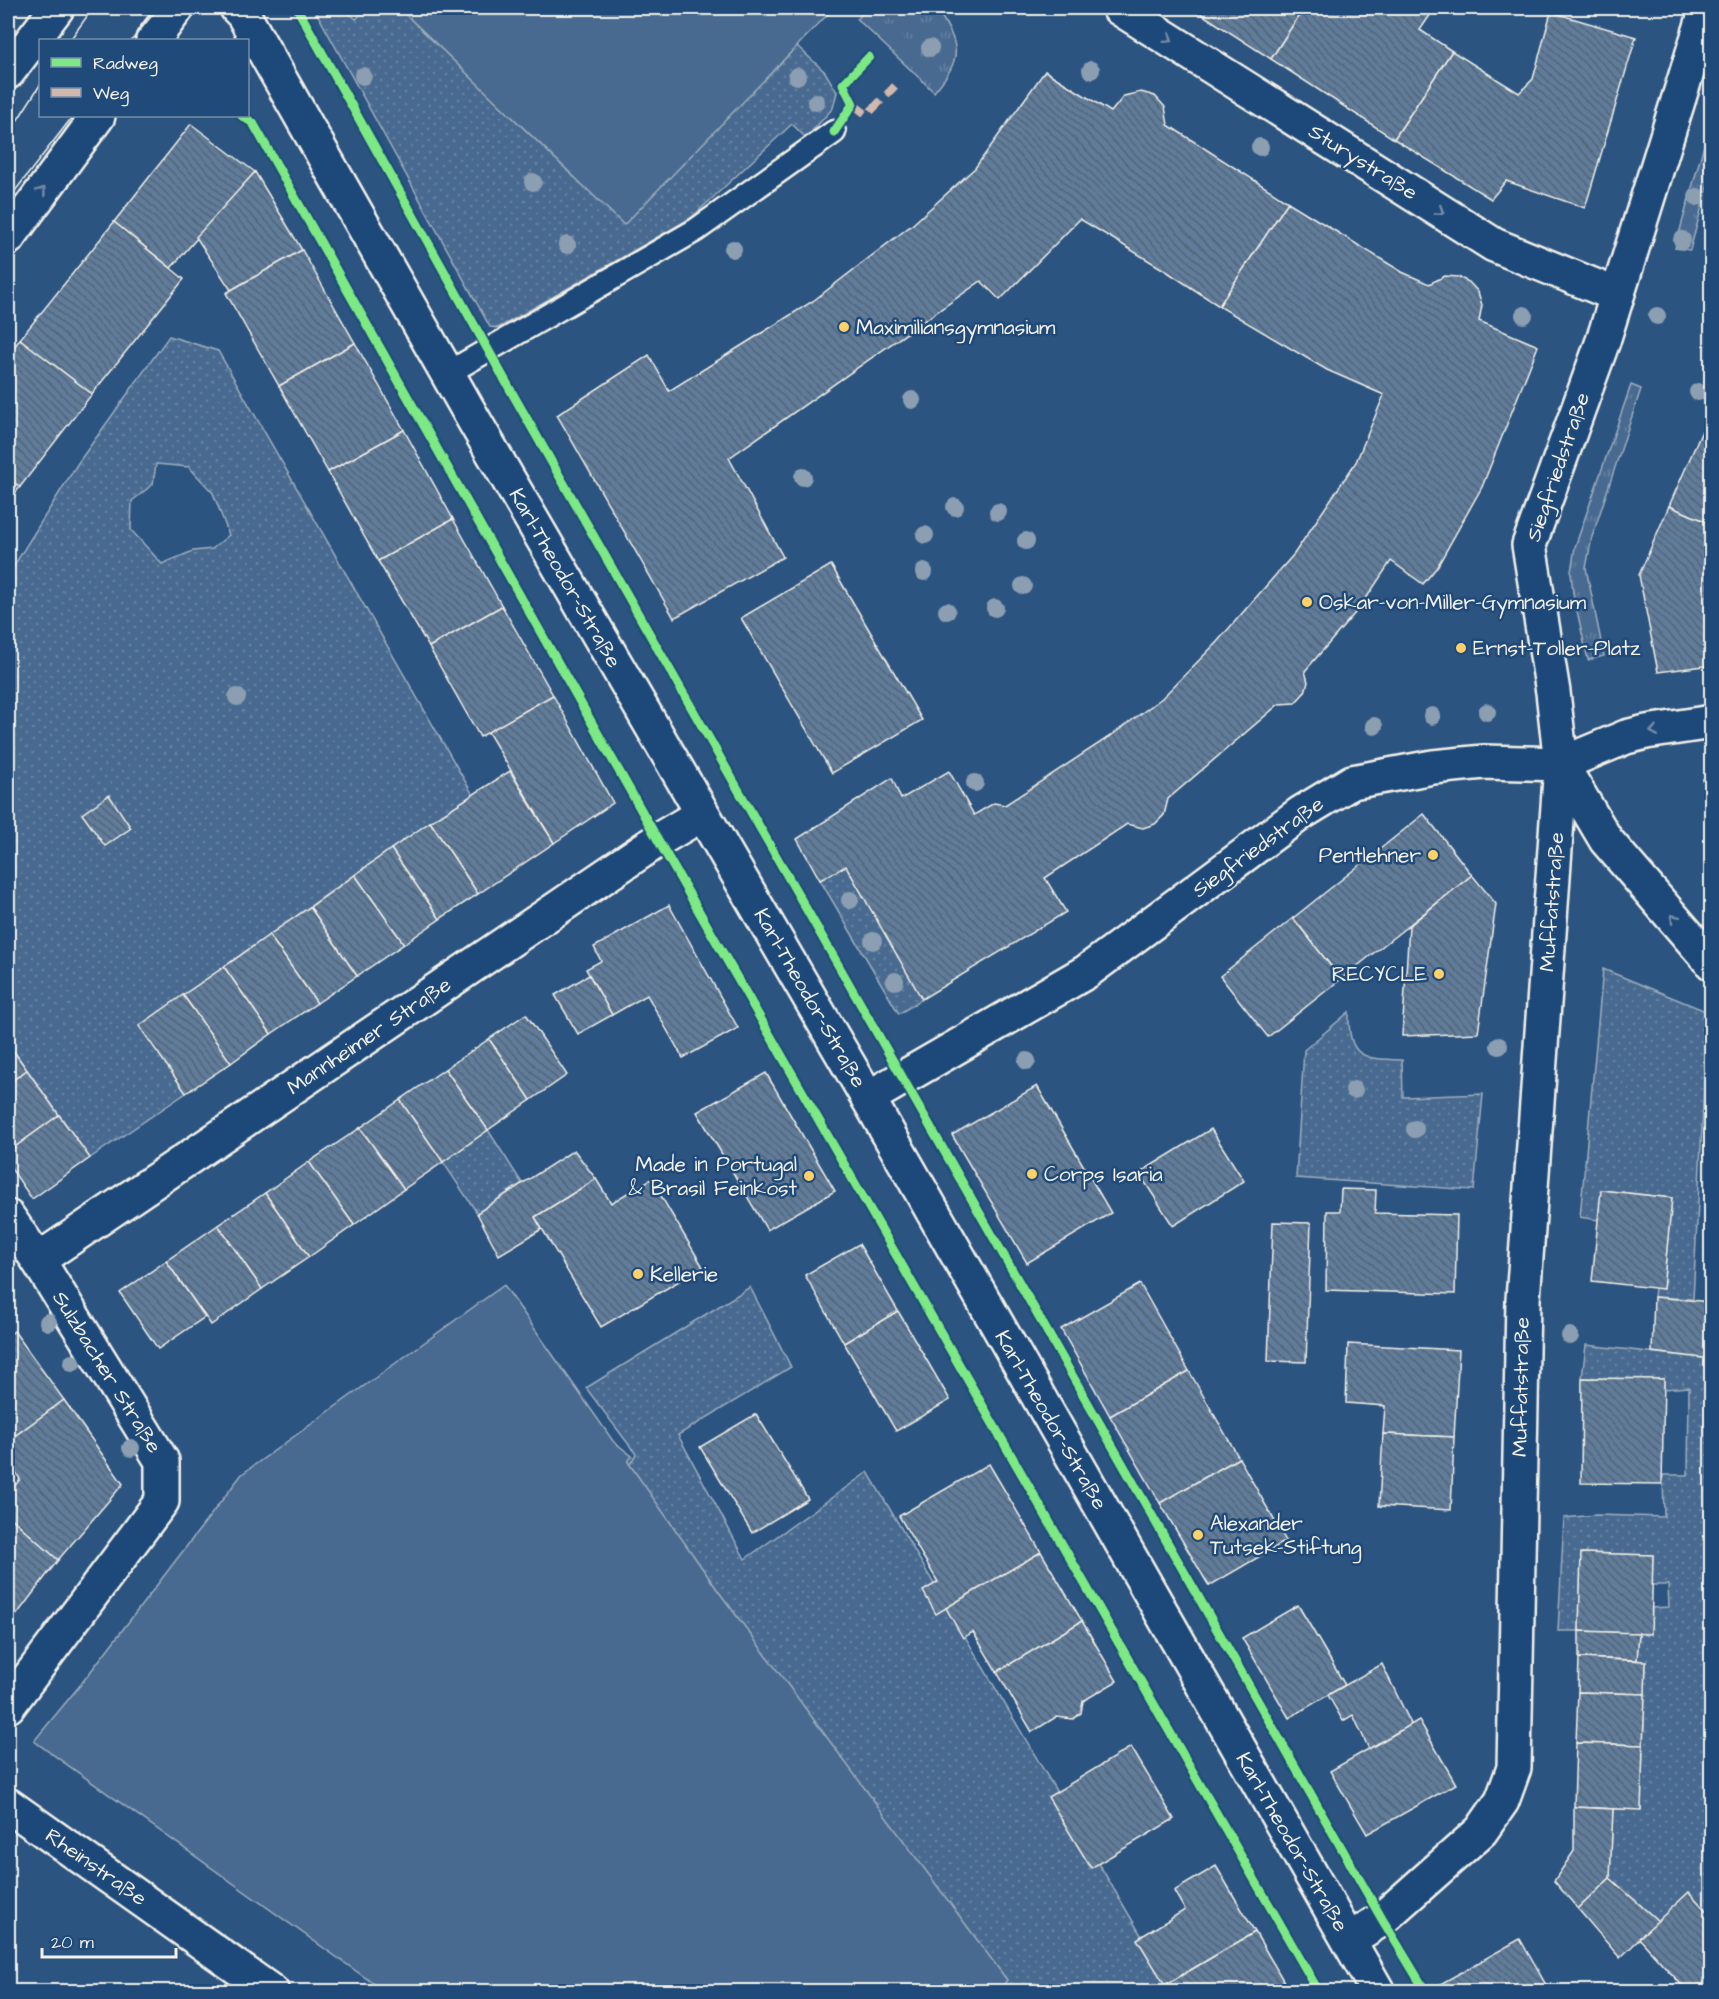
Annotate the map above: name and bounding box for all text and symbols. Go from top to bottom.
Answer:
one-way arrow [1163,31,1173,43]
legend [39,39,249,117]
text: Radweg [93,51,158,77]
text: Weg [93,81,129,107]
street label: Sturystraße [1302,117,1423,209]
one-way arrow [35,187,46,198]
one-way arrow [1434,203,1444,215]
place label: Maximiliansgymnasium [856,313,1056,344]
marker: Maximiliansgymnasium [837,320,851,334]
street label: Siegfriedstraße [1519,389,1599,546]
street label: Karl-Theodor-Straße [502,483,628,673]
place label: Oskar-von-Miller-Gymnasium [1319,588,1587,619]
marker: Oskar-von-Miller-Gymnasium [1300,595,1314,609]
place label: Ernst-Toller-Platz [1473,634,1641,663]
marker: Ernst-Toller-Platz [1454,641,1468,655]
one-way arrow [1649,724,1658,736]
street label: Siegfriedstraße [1186,789,1331,906]
street label: Muffatstraße [1533,831,1571,973]
place label: Pentlehner [1319,841,1421,870]
marker: Pentlehner [1426,848,1440,862]
street label: Karl-Theodor-Straße [747,903,873,1093]
one-way arrow [1670,914,1681,925]
place label: RECYCLE [1332,960,1428,989]
marker: RECYCLE [1432,967,1446,981]
street label: Mannheimer Straße [281,970,457,1102]
place label: Made in Portugal & Brasil Feinkost [629,1150,798,1203]
place label: Corps Isaria [1044,1160,1163,1190]
marker: Corps Isaria [1025,1167,1039,1181]
marker: Made in Portugal & Brasil Feinkost [802,1169,816,1183]
place label: Kellerie [650,1260,718,1289]
marker: Kellerie [631,1267,645,1281]
street label: Sulzbacher Straße [45,1285,169,1459]
street label: Muffatstraße [1505,1317,1537,1457]
street label: Karl-Theodor-Straße [988,1325,1114,1515]
place label: Alexander Tutsek-Stiftung [1210,1509,1362,1564]
marker: Alexander Tutsek-Stiftung [1191,1528,1205,1542]
street label: Karl-Theodor-Straße [1229,1747,1355,1937]
street label: Rheinstraße [39,1821,153,1913]
scale bar [42,1921,176,1959]
text: 20 m [51,1930,94,1955]

